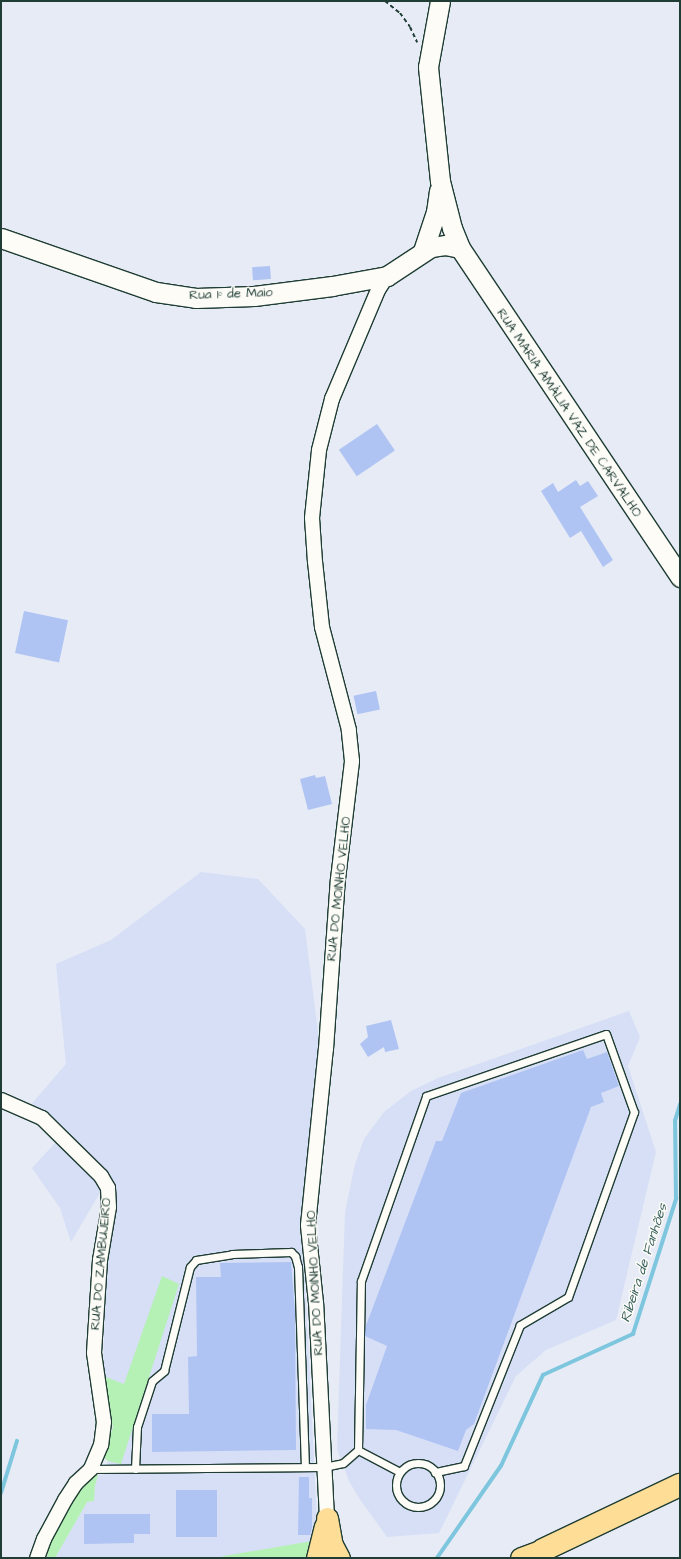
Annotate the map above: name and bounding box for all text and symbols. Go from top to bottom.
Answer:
street label: Rua 1º de Maio [189,285,273,303]
street label: RUA MARIA AMÁLIA VAZ DE CARVALHO [493,306,645,520]
street label: RUA DO MOINHO VELHO [324,816,354,962]
street label: RUA DO ZAMBUJEIRO [87,1197,115,1331]
water label: Ribeira de Fanhões [617,1202,671,1324]
street label: RUA DO MOINHO VELHO [303,1210,327,1356]

